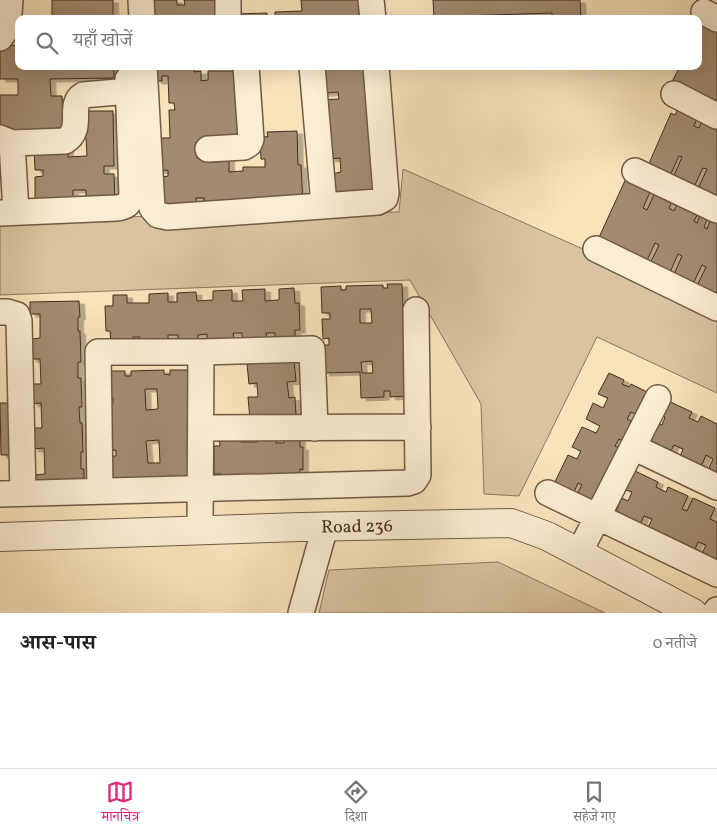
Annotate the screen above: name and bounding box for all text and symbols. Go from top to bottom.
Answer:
search box [15,15,702,70]
text: यहाँ खोजें [73,28,132,54]
icon: search [33,29,61,57]
street label: Road 236 [321,514,393,541]
text: आस-पास [20,629,96,658]
text: 0 नतीजे [653,633,697,655]
tab: मानचित्र [101,778,139,830]
tab: दिशा [342,778,370,830]
tab: सहेजे गए [573,778,616,830]

